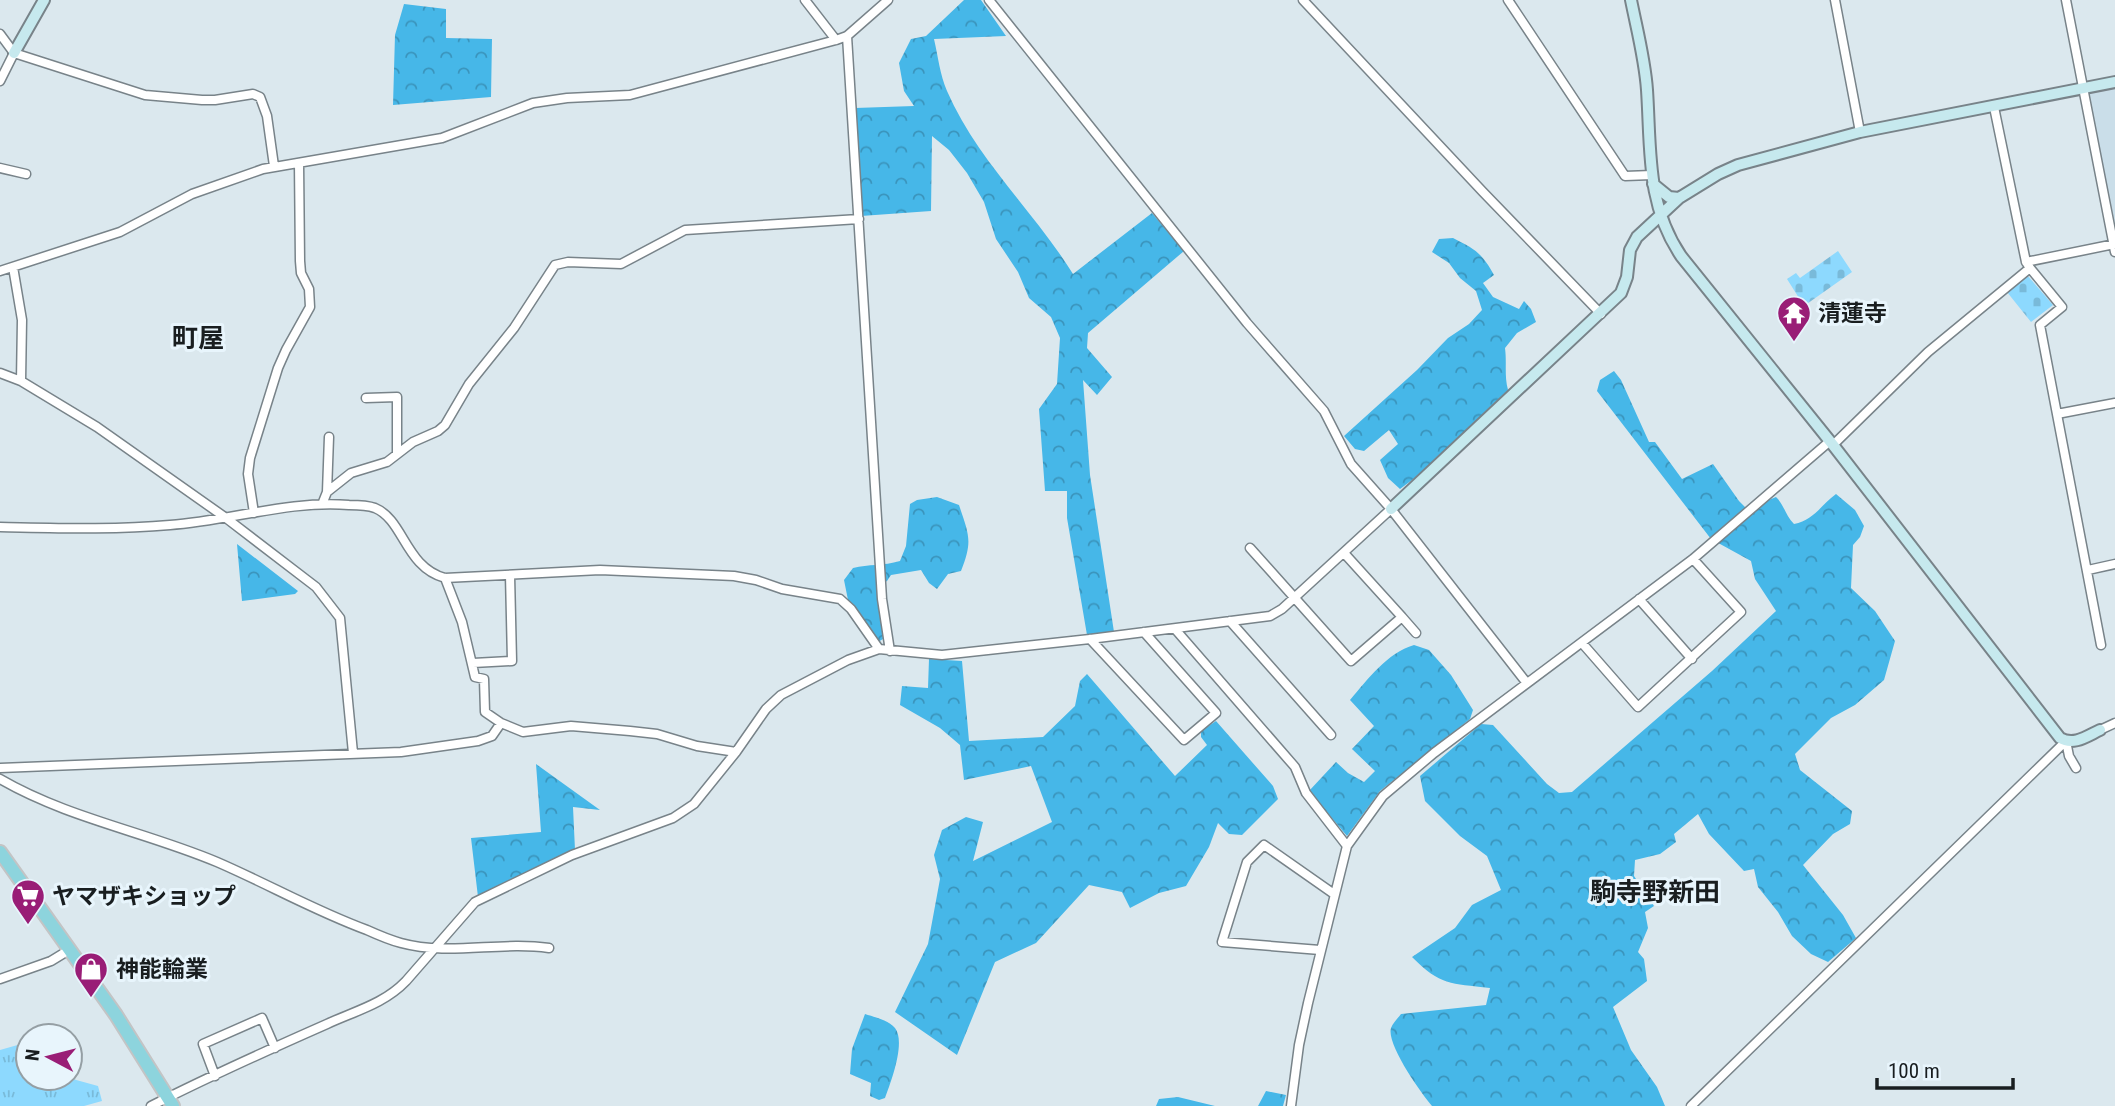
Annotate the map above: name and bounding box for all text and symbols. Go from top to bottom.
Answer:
temple icon: 清蓮寺 [1775,294,1813,343]
place label: 清蓮寺 [1818,300,1887,327]
district label: 町屋 [172,323,224,353]
supermarket icon: ヤマザキショップ [9,877,47,926]
district label: 駒寺野新田 [1590,877,1720,907]
place label: ヤマザキショップ [52,883,236,910]
shop icon: 神能輪業 [72,950,110,999]
place label: 神能輪業 [116,956,208,983]
north arrow [14,1022,84,1092]
scale bar [1877,1046,2014,1090]
text: N [20,1048,45,1062]
text: 100 m [1888,1059,1940,1083]

